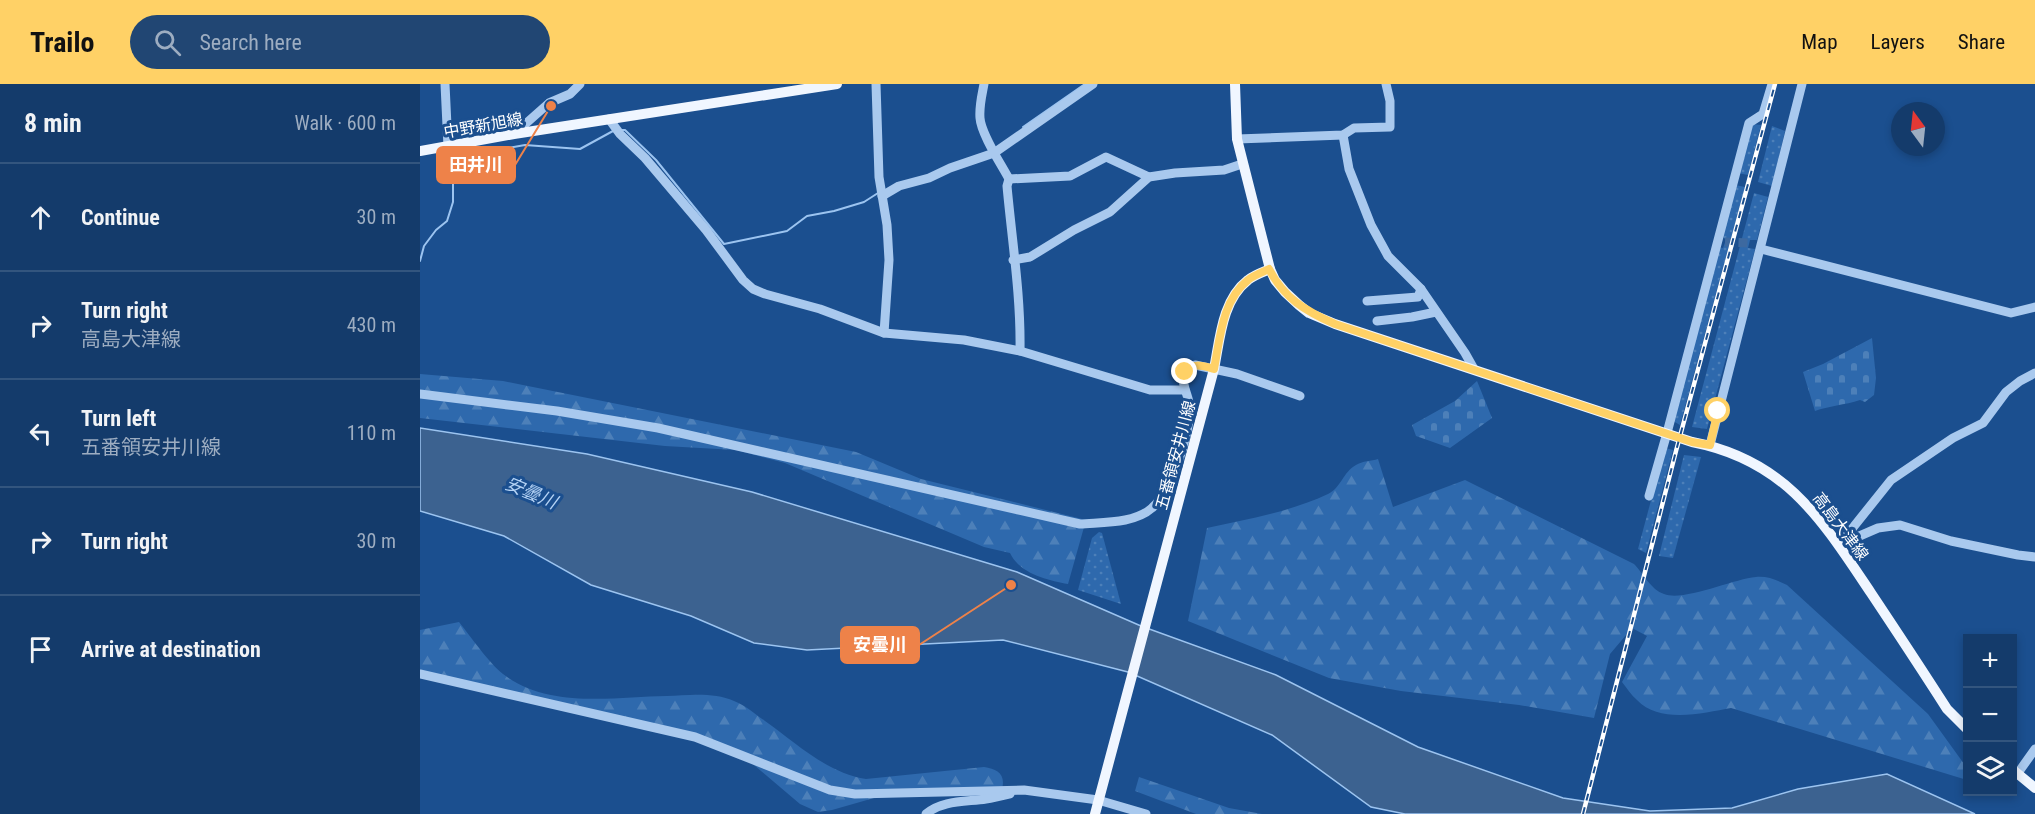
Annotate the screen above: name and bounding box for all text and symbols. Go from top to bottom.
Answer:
search box [130,15,550,69]
text: Trailo [30,26,94,59]
icon: search [151,26,184,59]
text: Search here [199,30,302,55]
text: Map [1801,30,1838,54]
text: Layers [1871,30,1925,54]
text: Share [1958,30,2005,54]
north arrow [1891,102,1945,156]
text: 8 min [24,108,82,138]
street label: 中野新旭線 [442,109,524,142]
text: Walk · 600 m [295,111,396,135]
callout: 田井川 [437,147,515,183]
text: 田井川 [449,154,503,175]
icon: ahead [24,201,57,234]
text: Continue [81,205,160,230]
text: 30 m [357,205,396,229]
text: Turn right [81,298,168,323]
icon: right [24,309,57,342]
text: 430 m [347,313,396,337]
text: 高島大津線 [81,327,181,351]
route end [1171,358,1197,384]
route start [1704,397,1730,423]
street label: 五番領安井川線 [1152,399,1199,512]
text: Turn left [81,406,156,431]
icon: left [24,417,57,450]
text: 110 m [347,421,396,445]
text: 五番領安井川線 [81,435,221,459]
water label: 安曇川 [502,472,562,514]
street label: 高島大津線 [1809,489,1872,564]
icon: right [24,525,57,558]
text: Turn right [81,529,168,554]
text: 30 m [357,529,396,553]
callout: 安曇川 [841,627,919,663]
icon: arrive [24,633,57,666]
text: 安曇川 [853,634,907,655]
map controls [1963,634,2017,796]
button: + [1963,634,2017,688]
text: Arrive at destination [81,637,261,662]
button: − [1963,688,2017,742]
button: layers [1963,742,2017,796]

